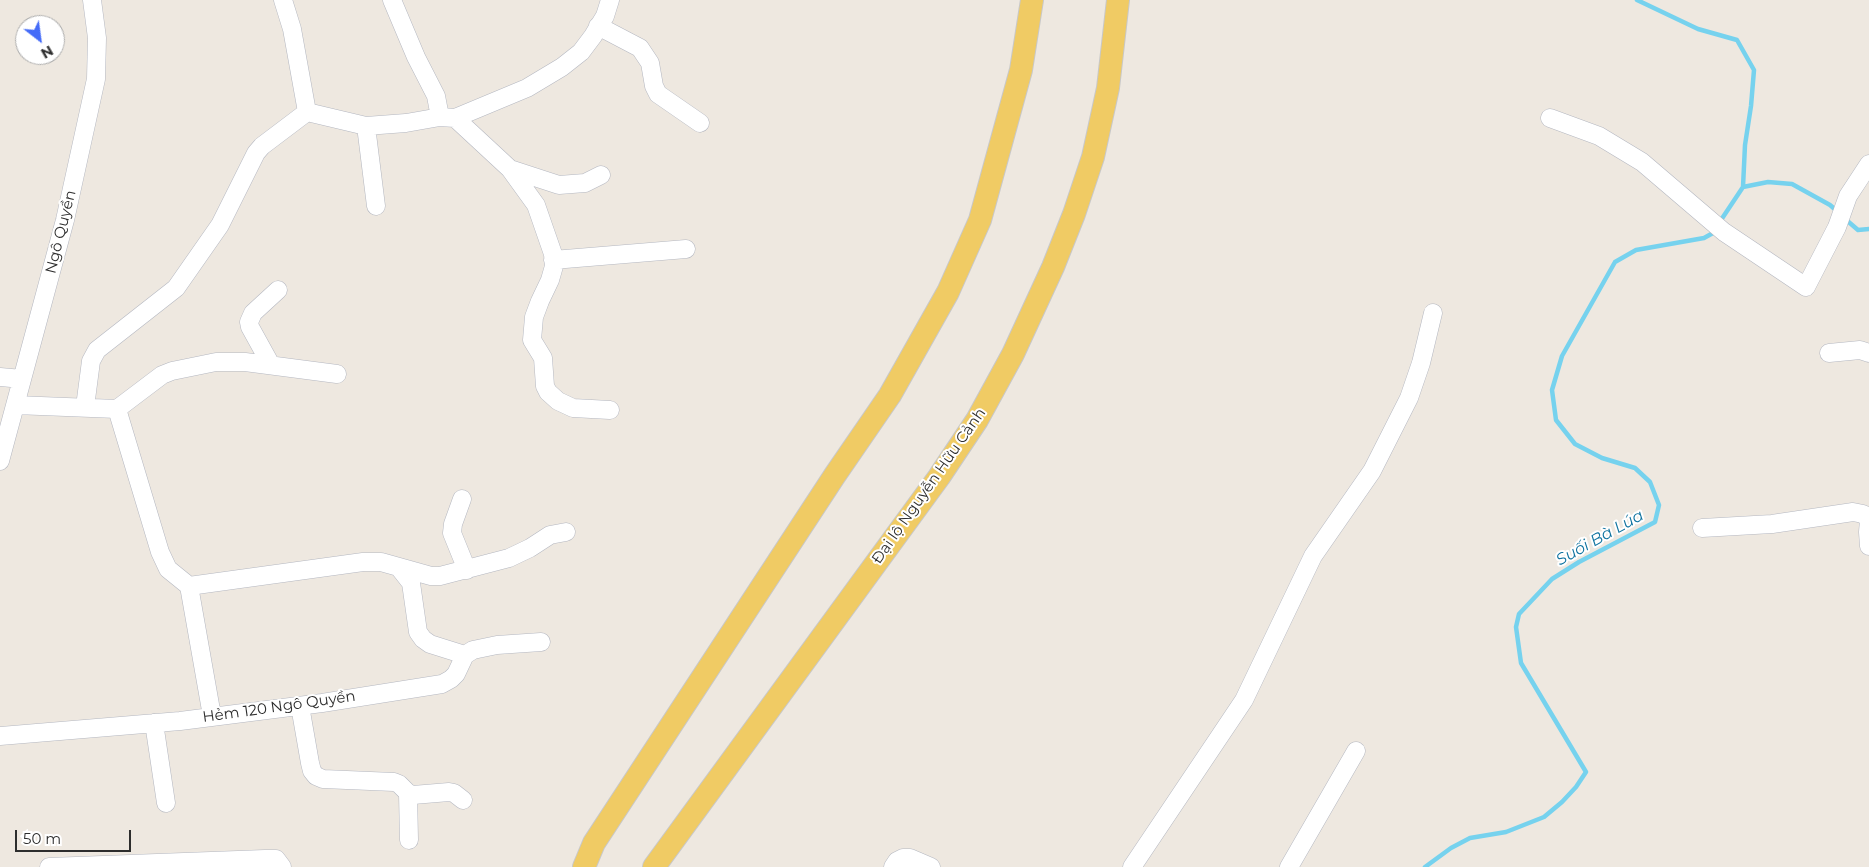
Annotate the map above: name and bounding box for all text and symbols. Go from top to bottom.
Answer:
north arrow [15,15,65,65]
text: N [38,42,56,63]
street label: Ngô Quyền [42,188,80,276]
street label: Đại lộ Nguyễn Hữu Cảnh [868,405,990,567]
water label: Suối Bà Lúa [1553,506,1647,570]
street label: Hẻm 120 Ngô Quyền [201,687,357,727]
scale bar [18,820,134,852]
text: 50 m [23,829,61,848]

